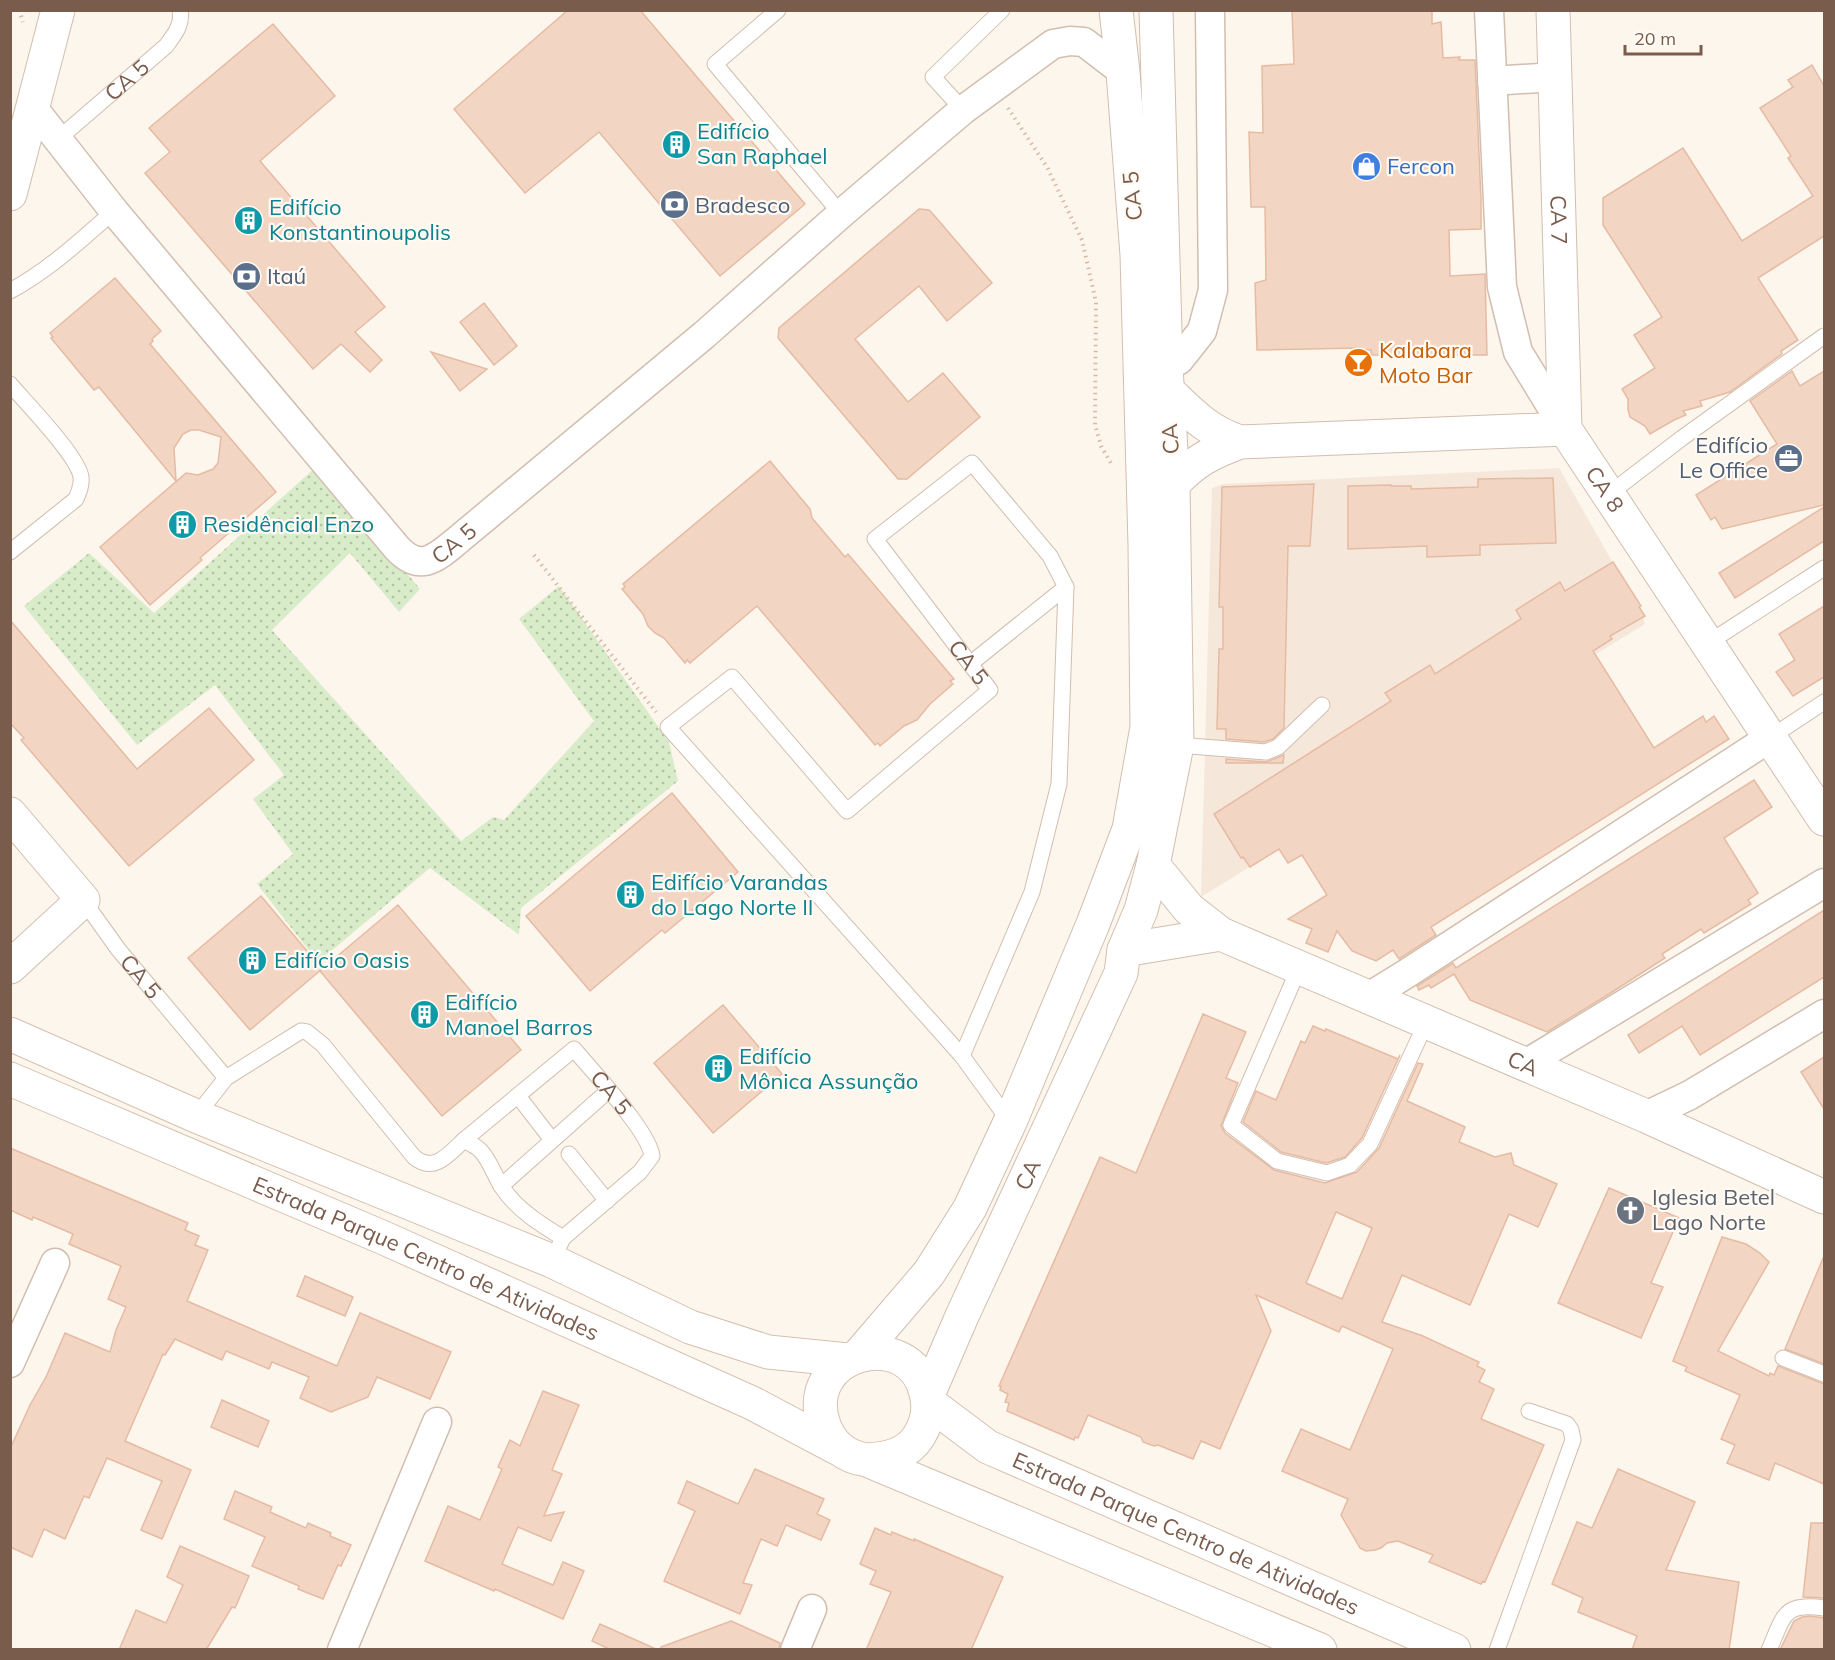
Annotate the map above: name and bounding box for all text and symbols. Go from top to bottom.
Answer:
scale bar [1625,18,1702,56]
text: 20 m [1634,27,1676,50]
street label: CA 5 [99,53,155,107]
place label: Edifício San Raphael [697,117,827,170]
building icon: Edifício San Raphael [660,128,692,160]
shop icon: Fercon [1350,150,1382,182]
place label: Fercon [1387,152,1455,180]
street label: CA 5 [1116,170,1148,222]
bank icon: Bradesco [658,189,690,221]
place label: Bradesco [695,191,790,219]
place label: Edifício Konstantinoupolis [269,193,451,246]
street label: CA 7 [1544,195,1574,245]
building icon: Edifício Konstantinoupolis [232,204,264,236]
bank icon: Itaú [230,260,262,292]
place label: Itaú [267,262,306,290]
place label: Kalabara Moto Bar [1379,336,1472,389]
bar icon: Kalabara Moto Bar [1342,347,1374,379]
street label: CA [1155,423,1185,455]
place label: Edifício Le Office [1679,431,1768,484]
office icon: Edifício Le Office [1773,442,1805,474]
street label: CA 8 [1579,460,1630,517]
building icon: Residêncial Enzo [166,508,198,540]
place label: Residêncial Enzo [203,510,374,538]
street label: CA 5 [426,517,482,570]
street label: CA 5 [943,634,995,690]
place label: Edifício Varandas do Lago Norte II [651,868,828,921]
building icon: Edifício Varandas do Lago Norte II [614,879,646,911]
building icon: Edifício Oasis [237,944,269,976]
place label: Edifício Oasis [274,946,410,974]
street label: CA 5 [114,948,168,1005]
place label: Edifício Manoel Barros [445,988,593,1041]
building icon: Edifício Manoel Barros [408,999,440,1031]
place label: Edifício Mônica Assunção [739,1042,918,1095]
street label: CA [1503,1044,1543,1082]
building icon: Edifício Mônica Assunção [702,1053,734,1085]
street label: CA 5 [584,1064,638,1121]
street label: CA [1008,1155,1047,1195]
street label: Estrada Parque Centro de Atividades [249,1170,603,1347]
place label: Iglesia Betel Lago Norte [1652,1183,1775,1236]
church icon: Iglesia Betel Lago Norte [1615,1194,1647,1226]
street label: Estrada Parque Centro de Atividades [1008,1445,1364,1621]

